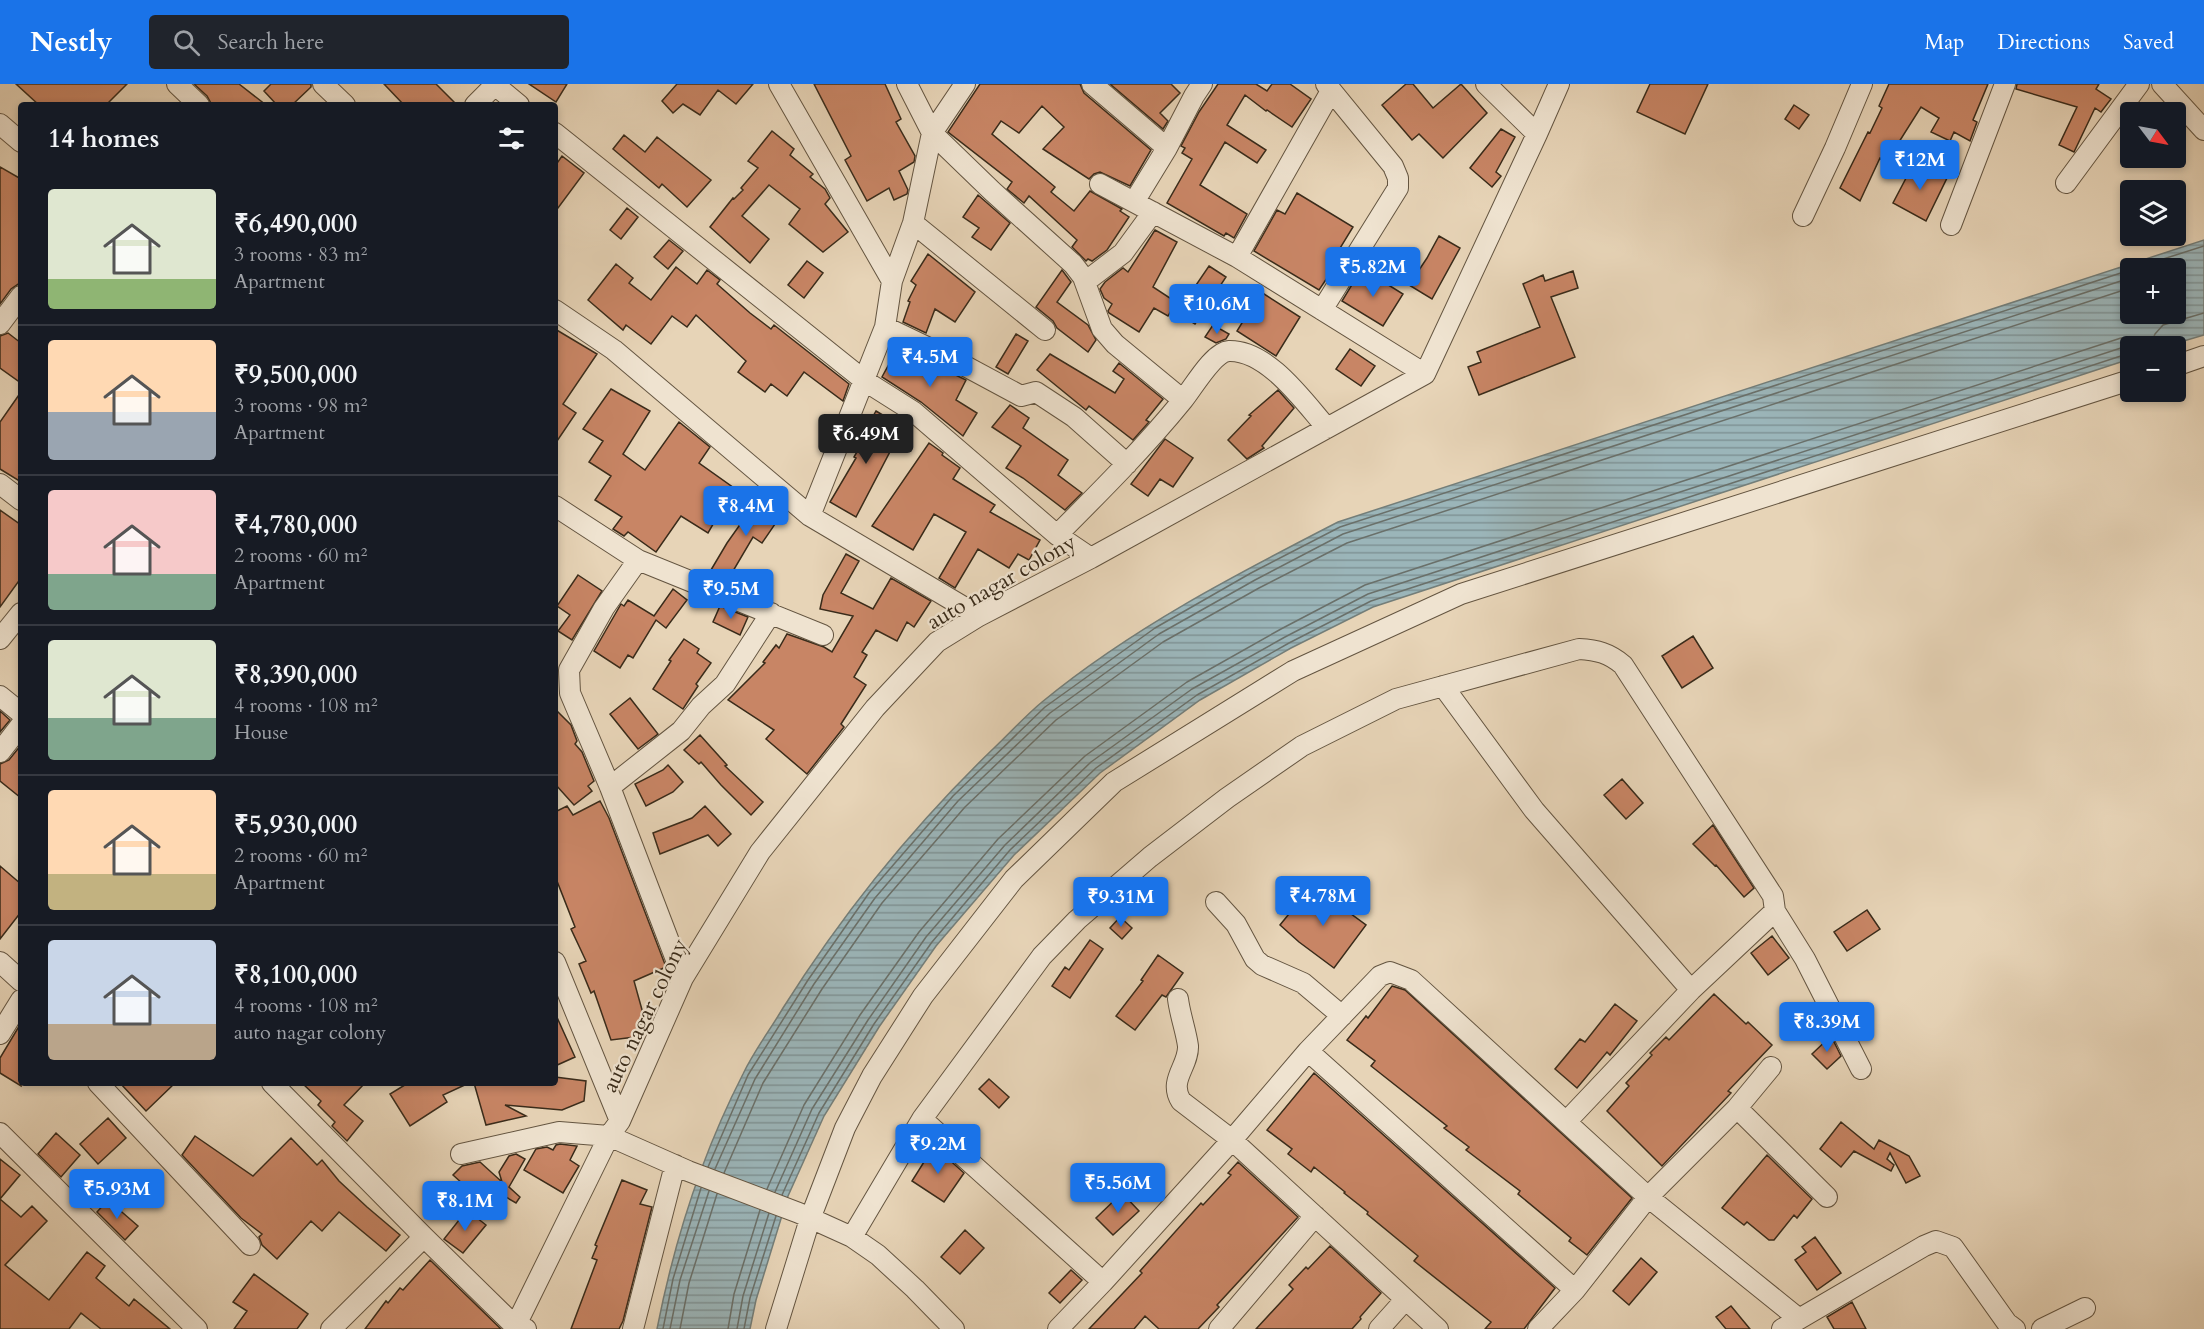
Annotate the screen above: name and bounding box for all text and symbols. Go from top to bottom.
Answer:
search box [149,15,569,69]
text: Nestly [30,23,113,61]
icon: search [170,26,203,59]
text: Search here [218,27,324,57]
text: Map [1924,28,1964,57]
text: Directions [1997,28,2090,57]
text: Saved [2123,28,2174,57]
north arrow [2120,102,2186,168]
map controls [2120,102,2186,402]
text: 14 homes [48,121,159,156]
icon: filters [495,122,528,155]
pin: ₹12M [1884,140,1956,191]
text: ₹12M [1894,146,1946,173]
button: layers [2120,180,2186,246]
text: ₹6,490,000 [234,206,357,241]
icon: home [96,213,168,285]
text: 3 rooms · 83 m² [234,241,367,268]
pin: ₹5.82M [1324,247,1422,298]
text: ₹5.82M [1339,253,1407,280]
button: + [2120,258,2186,324]
text: Apartment [234,268,325,295]
pin: ₹10.6M [1168,284,1266,335]
text: ₹10.6M [1183,290,1251,317]
button: − [2120,336,2186,402]
pin: ₹4.5M [888,337,972,388]
text: ₹4.5M [901,343,959,370]
text: ₹9,500,000 [234,357,357,392]
icon: home [96,364,168,436]
text: 3 rooms · 98 m² [234,392,367,419]
pin: ₹6.49M [817,414,915,465]
text: Apartment [234,419,325,446]
text: ₹6.49M [832,420,900,447]
pin: ₹8.4M [704,486,788,537]
text: ₹8.4M [717,492,775,519]
text: ₹4,780,000 [234,507,357,542]
icon: home [96,514,168,586]
street label: auto nagar colony [921,527,1082,637]
text: 2 rooms · 60 m² [234,542,367,569]
text: Apartment [234,569,325,596]
pin: ₹9.5M [689,569,773,620]
text: ₹9.5M [702,575,760,602]
text: ₹8,390,000 [234,657,357,692]
icon: home [96,664,168,736]
text: 4 rooms · 108 m² [234,692,378,719]
text: House [234,719,288,746]
text: ₹5,930,000 [234,807,357,842]
icon: home [96,814,168,886]
text: 2 rooms · 60 m² [234,842,367,869]
text: Apartment [234,869,325,896]
pin: ₹4.78M [1274,876,1372,927]
pin: ₹9.31M [1072,877,1170,928]
text: ₹4.78M [1289,882,1357,909]
text: ₹9.31M [1087,883,1155,910]
street label: auto nagar colony [595,933,695,1097]
text: ₹8,100,000 [234,957,357,992]
icon: home [96,964,168,1036]
text: 4 rooms · 108 m² [234,992,378,1019]
pin: ₹8.39M [1778,1002,1876,1053]
text: ₹8.39M [1793,1008,1861,1035]
text: auto nagar colony [234,1019,386,1046]
pin: ₹9.2M [896,1124,980,1175]
text: ₹9.2M [909,1130,967,1157]
pin: ₹5.56M [1069,1163,1167,1214]
pin: ₹5.93M [68,1169,166,1220]
text: ₹5.56M [1084,1169,1152,1196]
text: ₹5.93M [83,1175,151,1202]
pin: ₹8.1M [423,1181,507,1232]
text: ₹8.1M [436,1187,494,1214]

